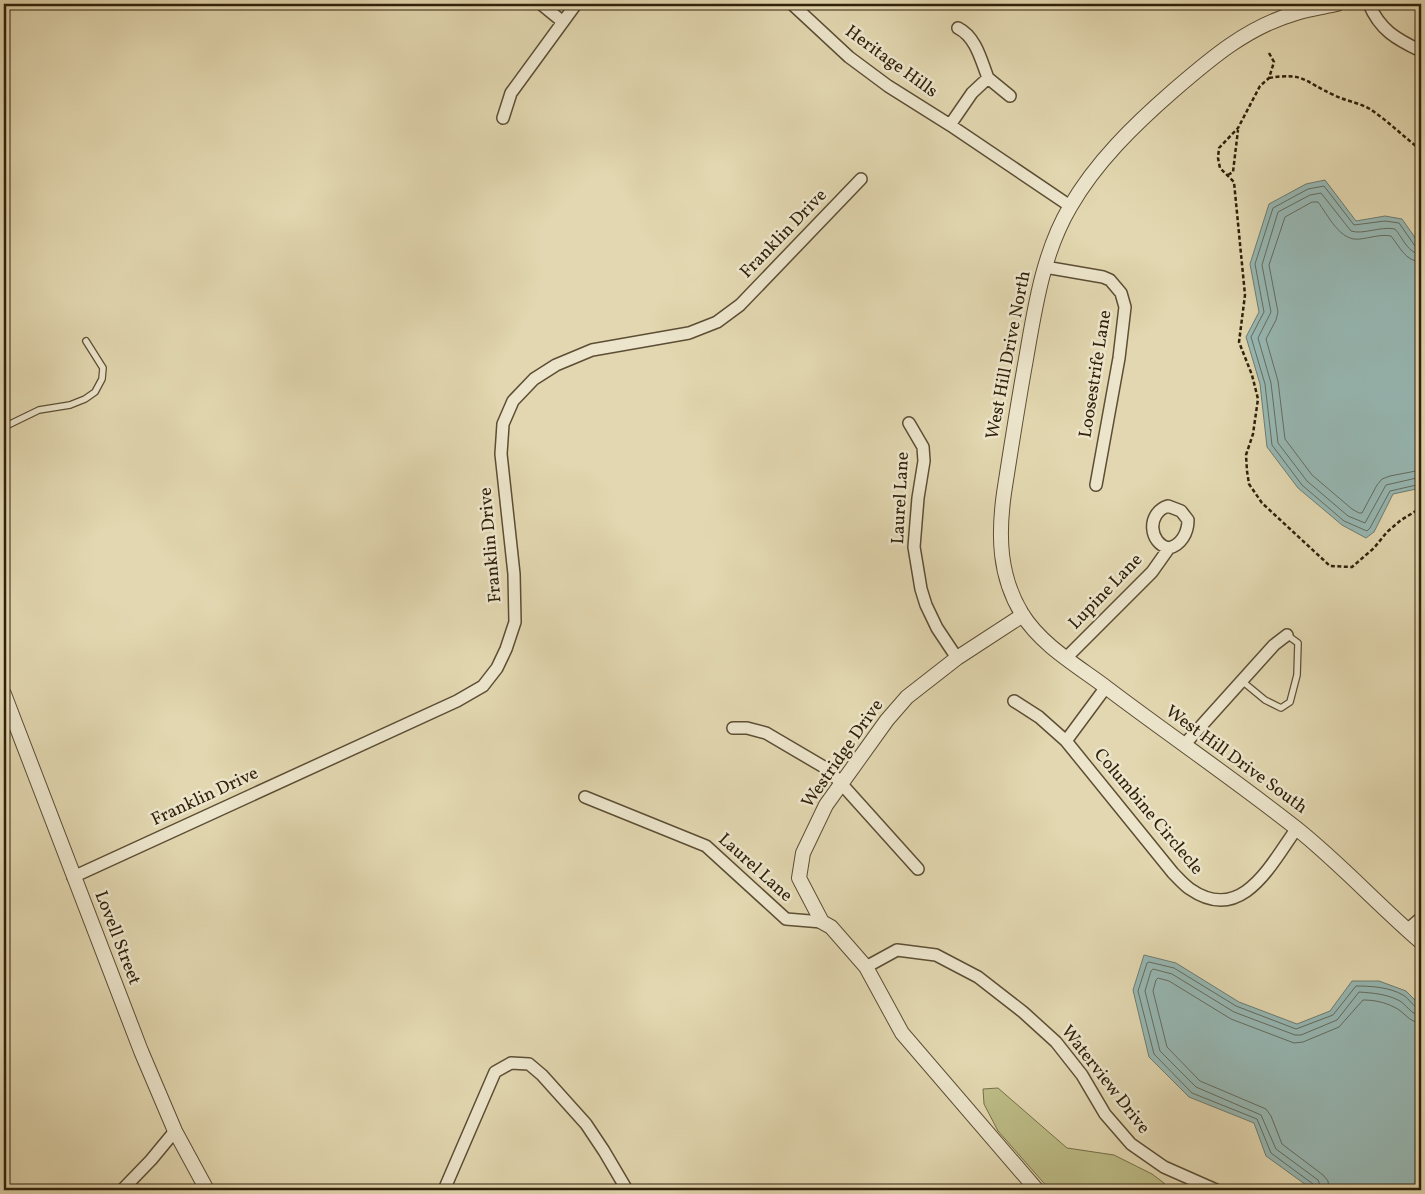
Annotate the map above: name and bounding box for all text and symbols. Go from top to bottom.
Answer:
street label: Heritage Hills [840,20,942,104]
street label: Franklin Drive [735,184,833,284]
street label: West Hill Drive North [980,268,1038,441]
street label: Loosestrife Lane [1074,308,1118,440]
street label: Laurel Lane [886,451,916,545]
street label: Franklin Drive [474,486,508,604]
street label: Lupine Lane [1063,548,1149,636]
street label: Westridge Drive [796,695,890,813]
street label: West Hill Drive South [1160,700,1312,820]
street label: Columbine Circlecle [1087,743,1209,881]
street label: Franklin Drive [147,761,263,833]
street label: Laurel Lane [712,828,798,908]
street label: Lovell Street [88,887,146,989]
street label: Waterview Drive [1055,1020,1155,1140]

